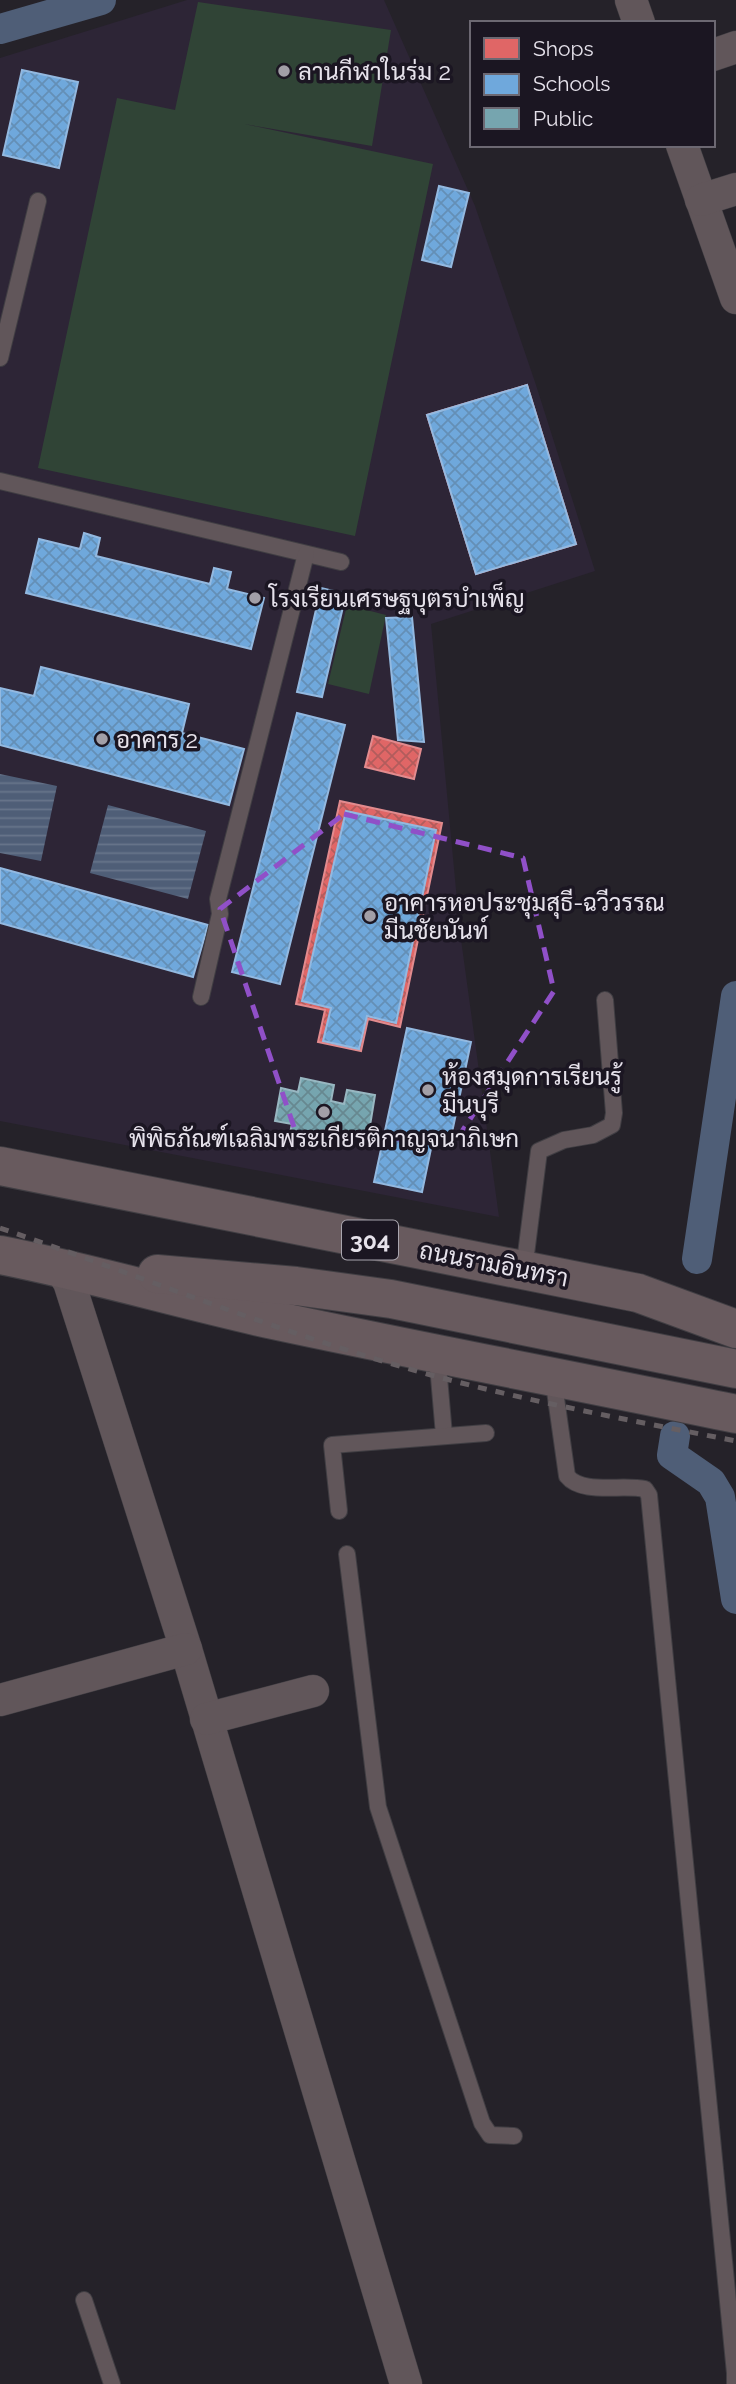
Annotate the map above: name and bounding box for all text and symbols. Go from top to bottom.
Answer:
legend [470,21,715,147]
text: Shops [533,36,594,61]
place label: ลานกีฬาในร่ม 2 [298,56,451,86]
marker: ลานกีฬาในร่ม 2 [276,63,292,79]
text: Schools [533,71,610,96]
text: Public [533,106,593,131]
place label: โรงเรียนเศรษฐบุตรบำเพ็ญ [267,582,525,615]
marker: โรงเรียนเศรษฐบุตรบำเพ็ญ [247,590,263,606]
place label: อาคาร 2 [116,725,198,754]
marker: อาคาร 2 [94,731,110,747]
place label: อาคารหอประชุมสุธี-ฉวีวรรณ มีนชัยนันท์ [384,888,665,945]
marker: อาคารหอประชุมสุธี-ฉวีวรรณ มีนชัยนันท์ [362,908,378,924]
place label: ห้องสมุดการเรียนรู้ มีนบุรี [442,1062,623,1121]
marker: ห้องสมุดการเรียนรู้ มีนบุรี [420,1082,436,1098]
marker: พิพิธภัณฑ์เฉลิมพระเกียรติกาญจนาภิเษก [316,1104,332,1120]
place label: พิพิธภัณฑ์เฉลิมพระเกียรติกาญจนาภิเษก [129,1123,519,1153]
road number: 304 [342,1220,398,1260]
street label: ถนนรามอินทรา [417,1235,571,1293]

